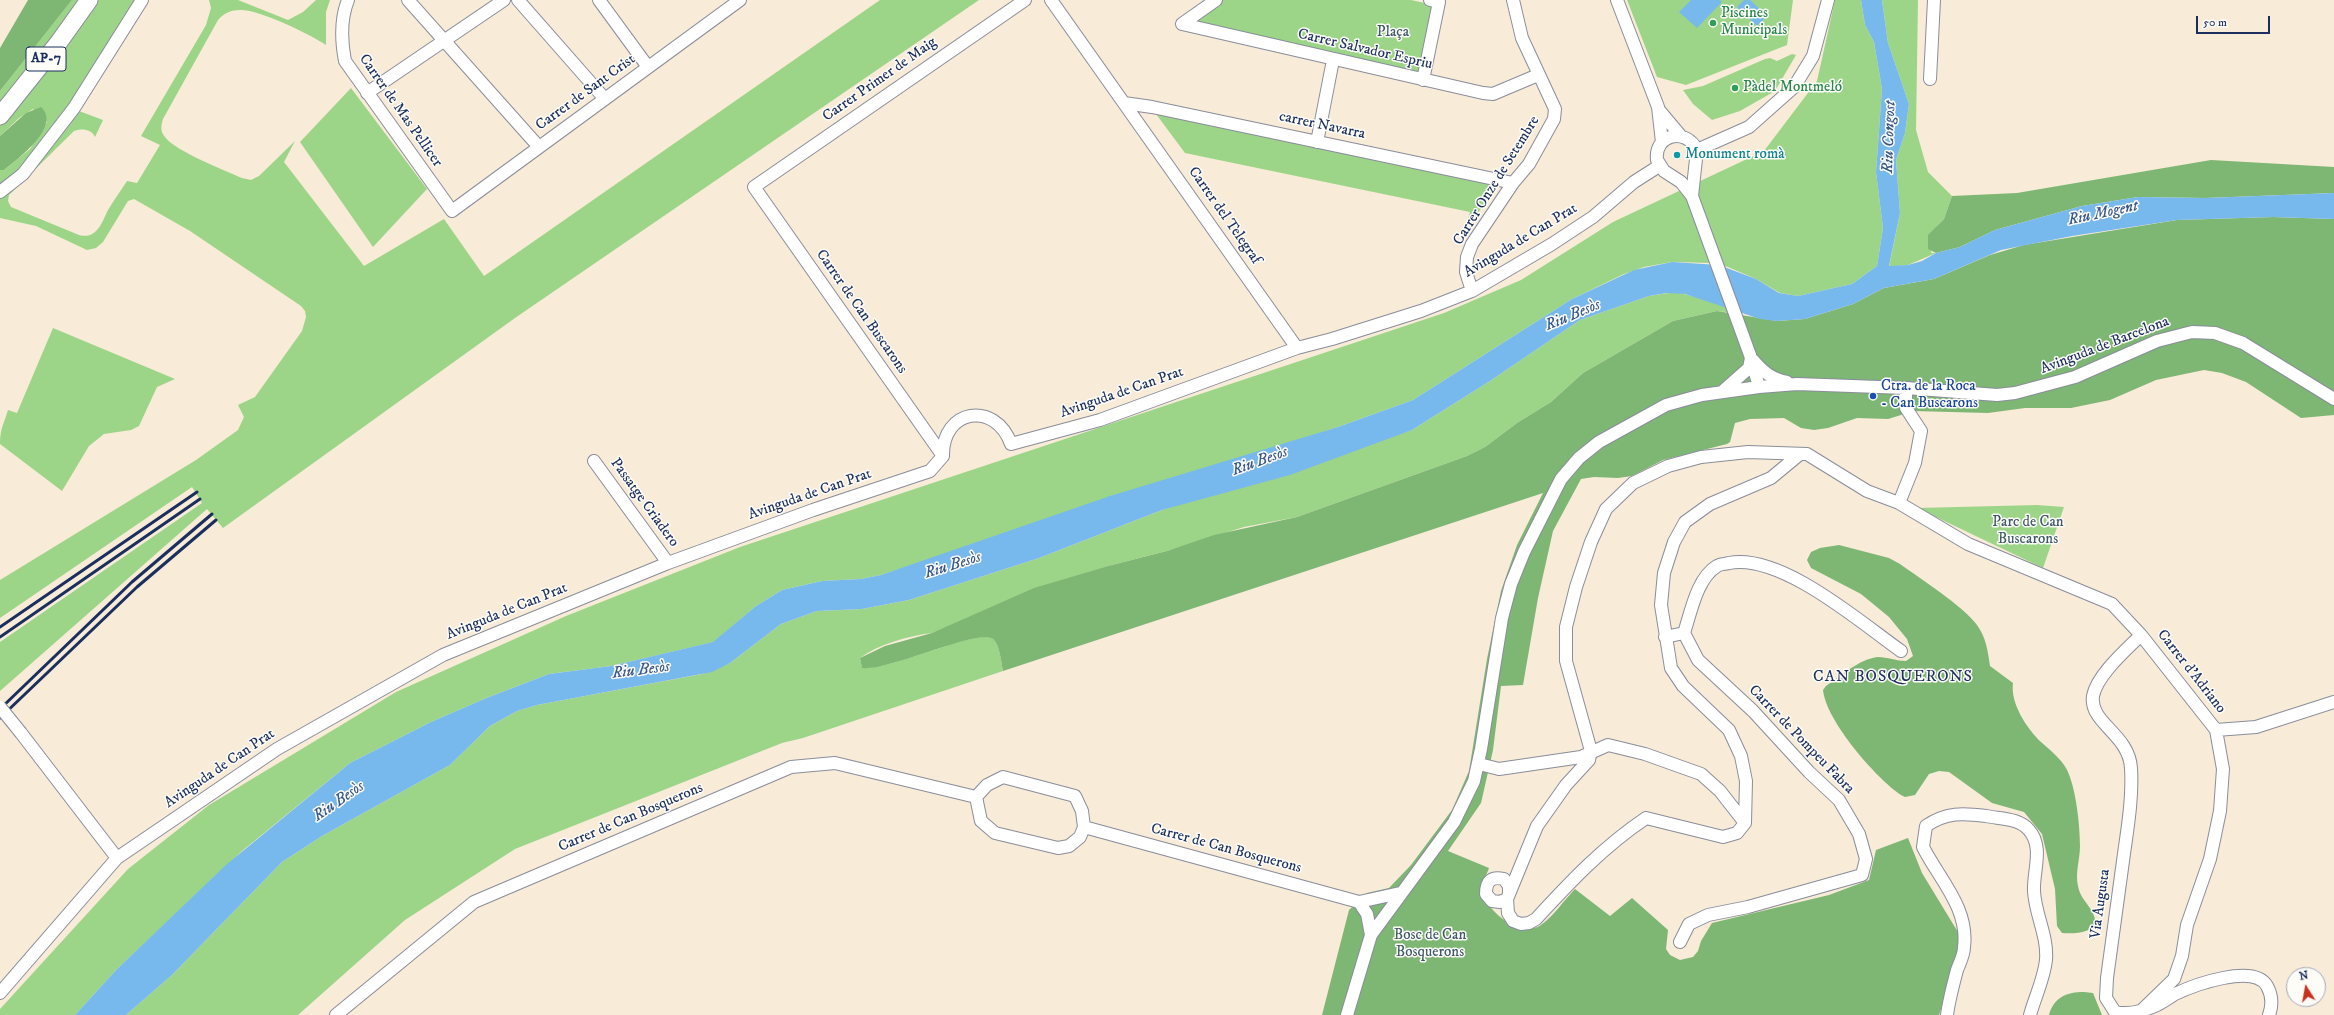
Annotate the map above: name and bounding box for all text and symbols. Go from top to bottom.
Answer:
place label: Piscines Municipals [1721,5,1787,40]
scale bar [2198,8,2272,34]
text: 50 m [2203,15,2227,30]
marker: Piscines Municipals [1708,18,1718,28]
park label: Plaça [1377,24,1409,42]
street label: Carrer Salvador Espriu [1296,26,1434,74]
street label: Carrer Primer de Maig [820,34,940,126]
road number: AP-7 [26,47,66,71]
street label: Carrer de Mas Pellicer [354,51,446,171]
street label: Carrer de Sant Crist [533,51,639,135]
place label: Pàdel Montmeló [1743,79,1842,97]
marker: Pàdel Montmeló [1730,83,1740,93]
water label: Riu Congost [1879,100,1901,174]
street label: carrer Navarra [1277,108,1367,144]
street label: Carrer Onze de Setembre [1450,113,1544,249]
place label: Monument romà [1685,146,1785,164]
marker: Monument romà [1672,150,1682,160]
street label: Carrer del Telegraf [1184,164,1264,268]
water label: Riu Mogent [2066,197,2140,231]
street label: Avinguda de Can Prat [1461,200,1581,282]
street label: Carrer de Can Buscarons [811,247,911,377]
water label: Riu Besòs [1543,296,1603,336]
street label: Avinguda de Barcelona [2038,313,2172,379]
street label: Avinguda de Can Prat [1058,363,1186,423]
place label: Ctra. de la Roca - Can Buscarons [1881,378,1978,413]
marker: Ctra. de la Roca - Can Buscarons [1868,391,1878,401]
water label: Riu Besòs [1229,443,1291,481]
street label: Passatge Criadero [606,455,682,551]
street label: Avinguda de Can Prat [746,465,874,525]
park label: Parc de Can Buscarons [1992,514,2064,549]
water label: Riu Besòs [922,548,984,584]
street label: Avinguda de Can Prat [444,579,570,645]
street label: Carrer d'Adriano [2153,627,2229,717]
water label: Riu Besòs [611,658,671,684]
district label: CAN BOSQUERONS [1813,668,1973,688]
street label: Carrer de Pompeu Fabra [1744,682,1858,798]
street label: Avinguda de Can Prat [162,725,278,813]
water label: Riu Besòs [310,778,368,826]
street label: Carrer de Can Bosquerons [556,779,706,857]
street label: Carrer de Can Bosquerons [1149,820,1303,878]
street label: Via Augusta [2087,868,2115,940]
park label: Bosc de Can Bosquerons [1394,927,1466,962]
north arrow [2286,967,2326,1007]
text: N [2298,968,2310,984]

